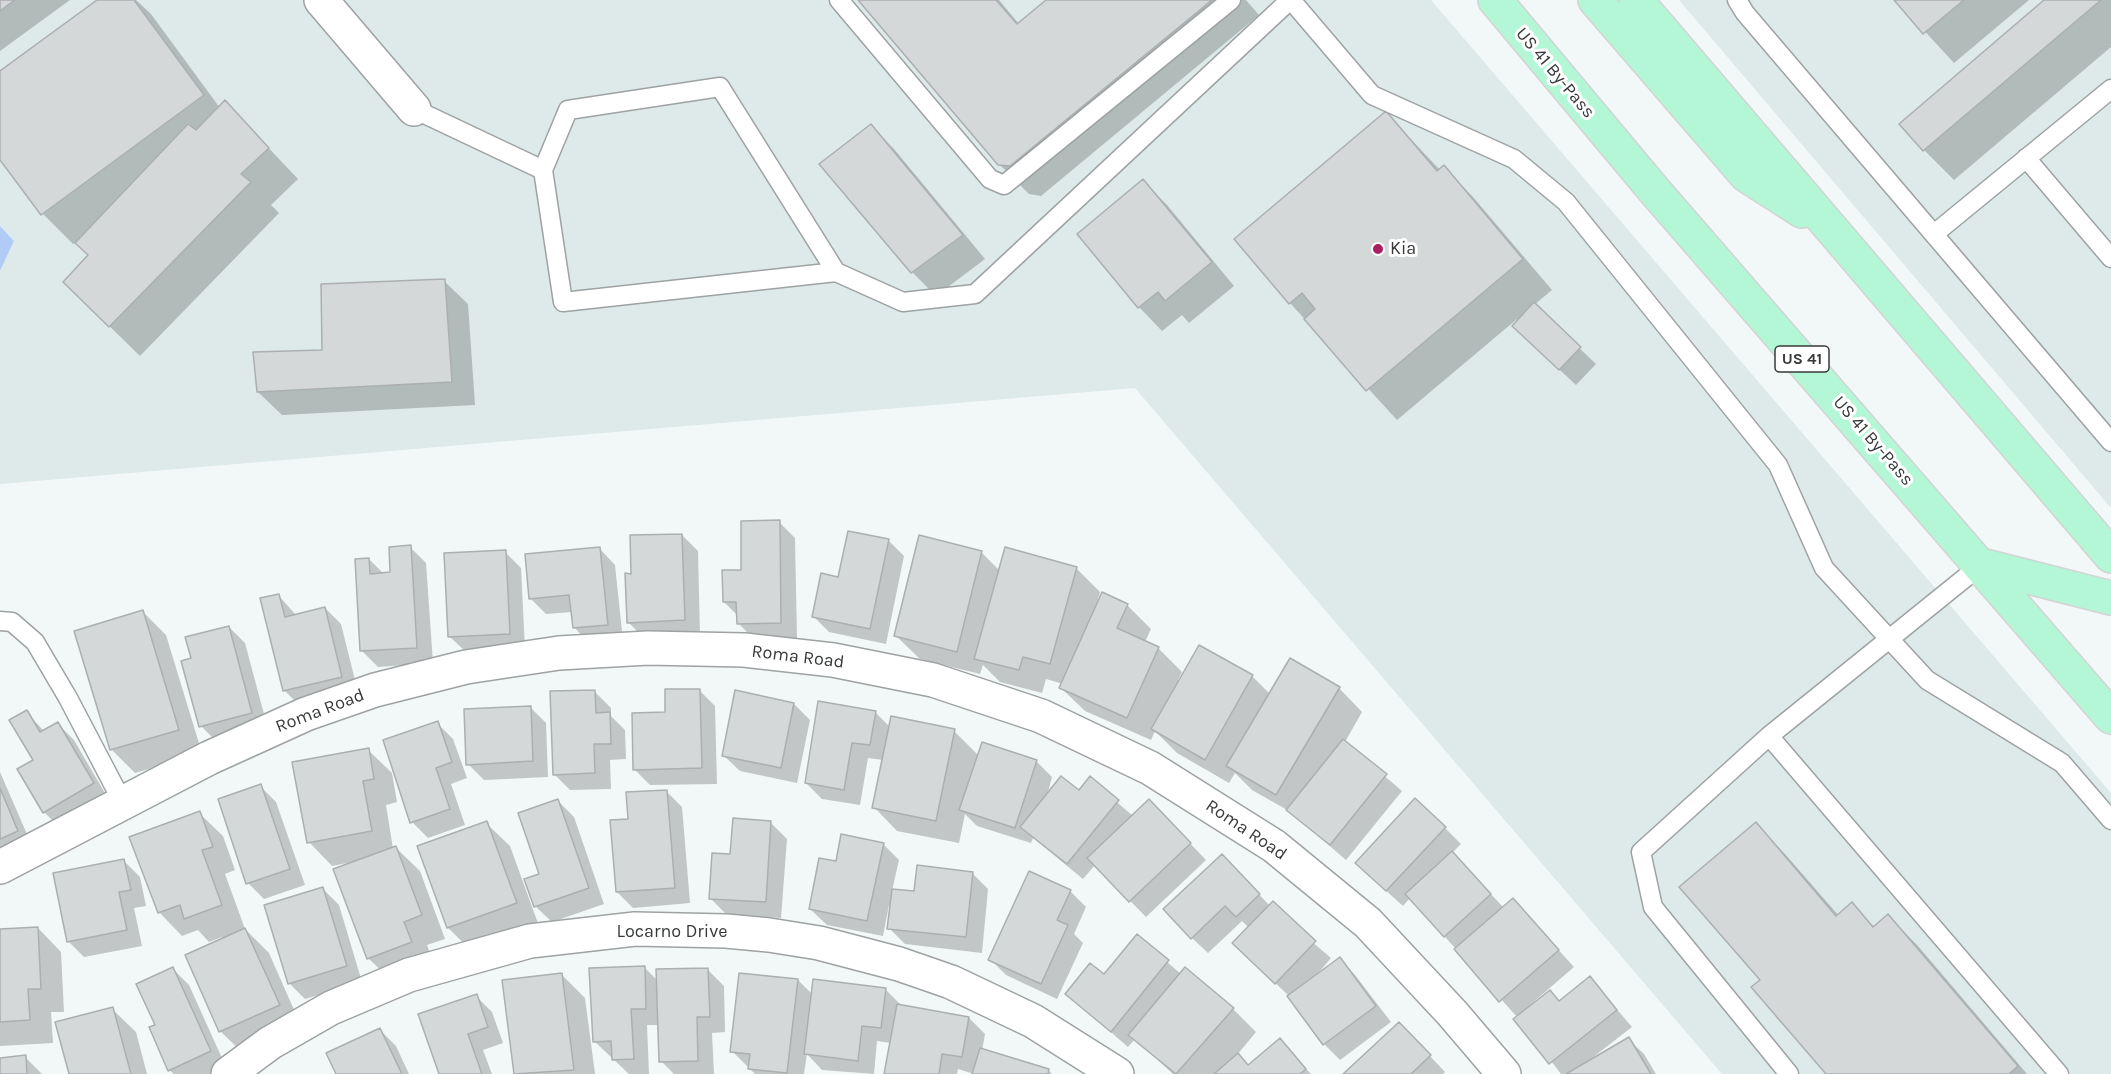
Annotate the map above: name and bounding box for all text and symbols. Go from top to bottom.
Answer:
street label: US 41 By-Pass [1511,23,1599,123]
place label: Kia [1390,238,1416,260]
marker: Kia [1371,242,1385,256]
road number: US 41 [1775,346,1829,372]
street label: US 41 By-Pass [1828,392,1918,490]
street label: Roma Road [750,641,846,673]
street label: Roma Road [273,684,367,738]
street label: Roma Road [1201,795,1291,865]
street label: Locarno Drive [617,921,727,943]

